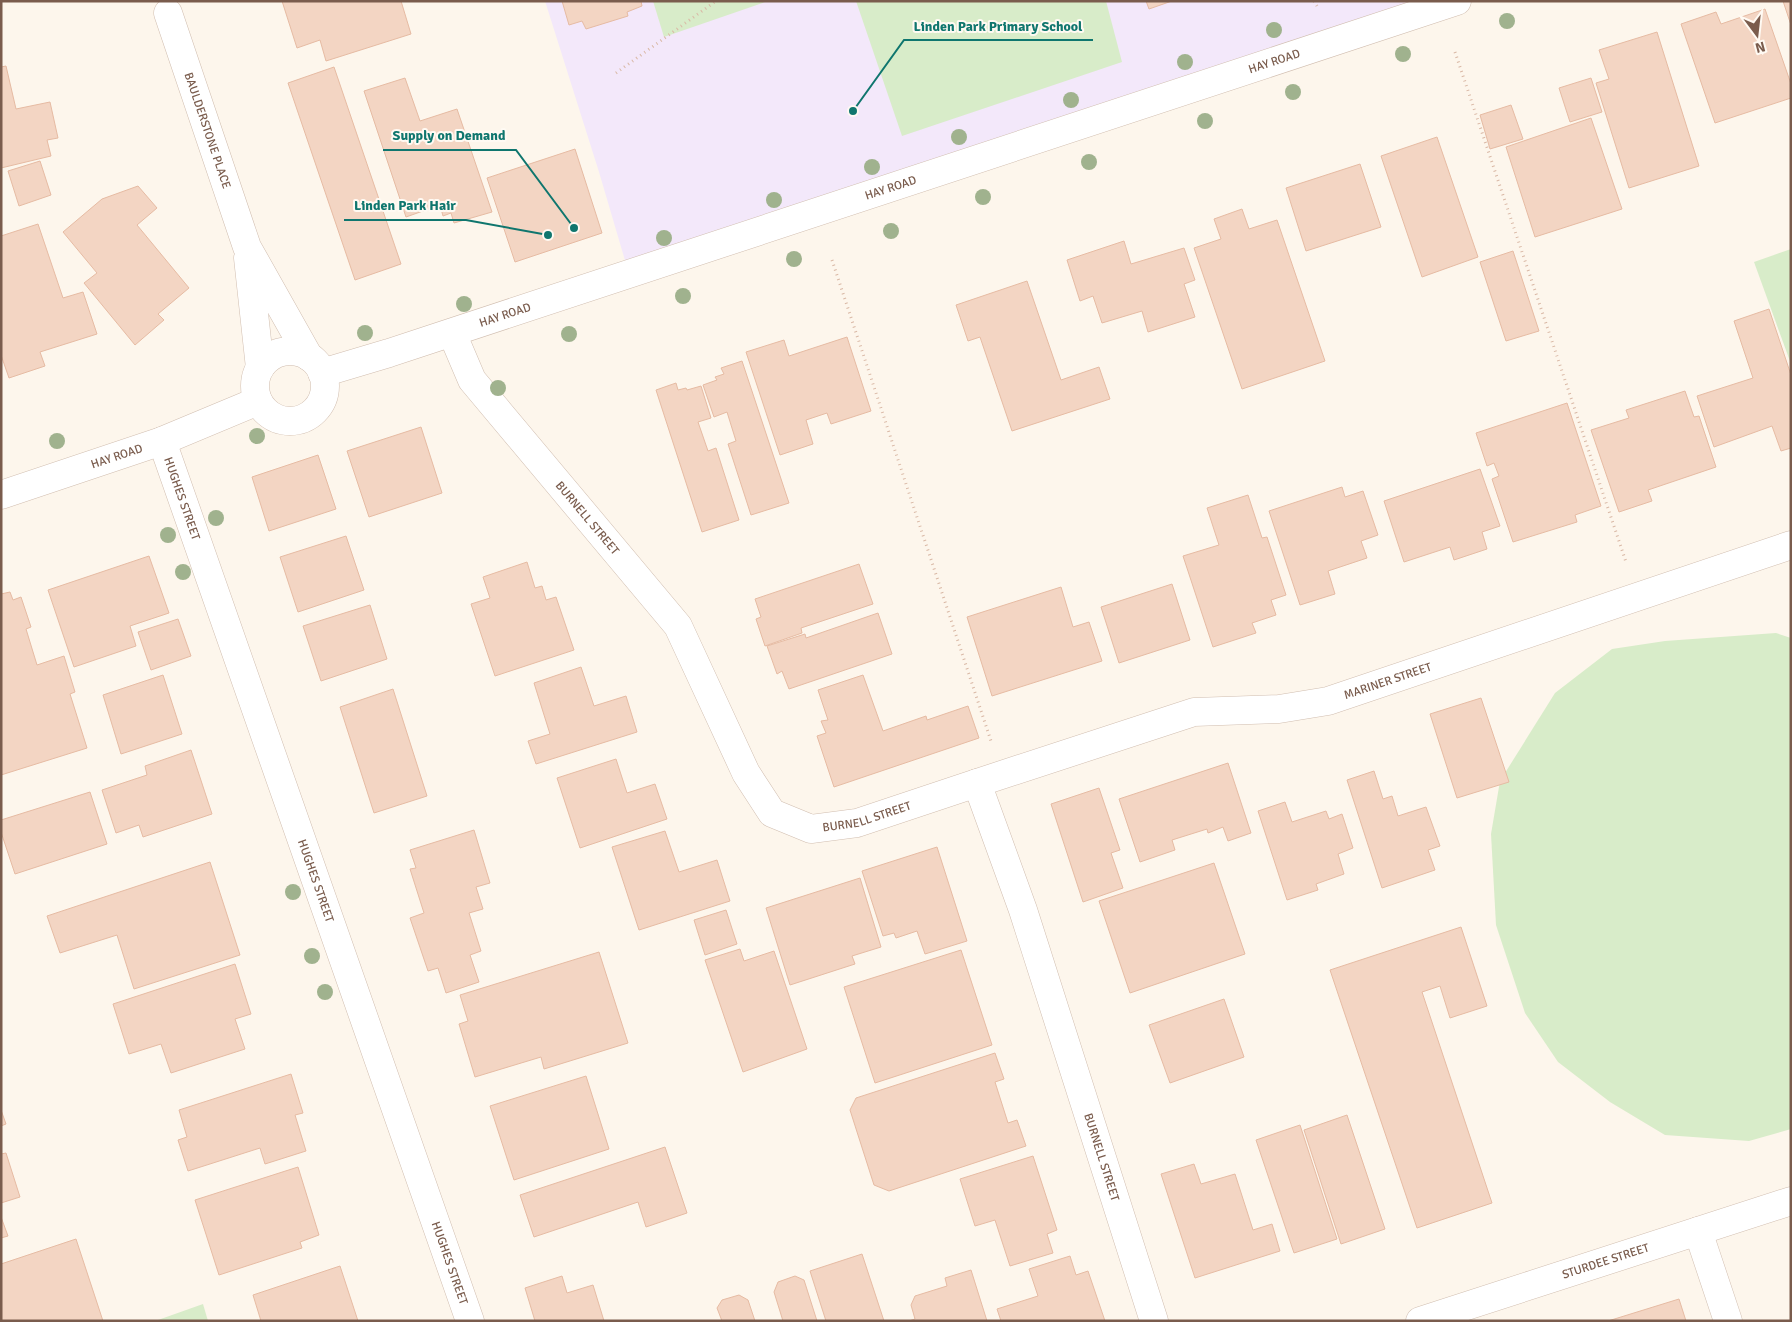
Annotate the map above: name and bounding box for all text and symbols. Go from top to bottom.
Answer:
north arrow [1732,10,1782,60]
callout: Linden Park Primary School [904,11,1093,40]
text: Linden Park Primary School [914,18,1083,35]
text: N [1753,38,1767,57]
street label: HAY ROAD [1247,46,1302,77]
street label: BAULDERSTONE PLACE [181,70,234,191]
callout: Supply on Demand [383,121,516,150]
text: Supply on Demand [393,127,506,144]
street label: HAY ROAD [863,173,919,204]
callout: Linden Park Hair [344,191,466,220]
text: Linden Park Hair [354,197,456,214]
street label: HAY ROAD [477,300,533,331]
street label: HAY ROAD [89,441,145,472]
street label: HUGHES STREET [160,455,203,542]
street label: BURNELL STREET [552,478,622,558]
street label: MARINER STREET [1342,660,1434,703]
street label: BURNELL STREET [822,798,913,835]
street label: HUGHES STREET [294,837,337,925]
street label: BURNELL STREET [1080,1111,1122,1203]
street label: HUGHES STREET [428,1220,471,1307]
street label: STURDEE STREET [1560,1240,1651,1283]

